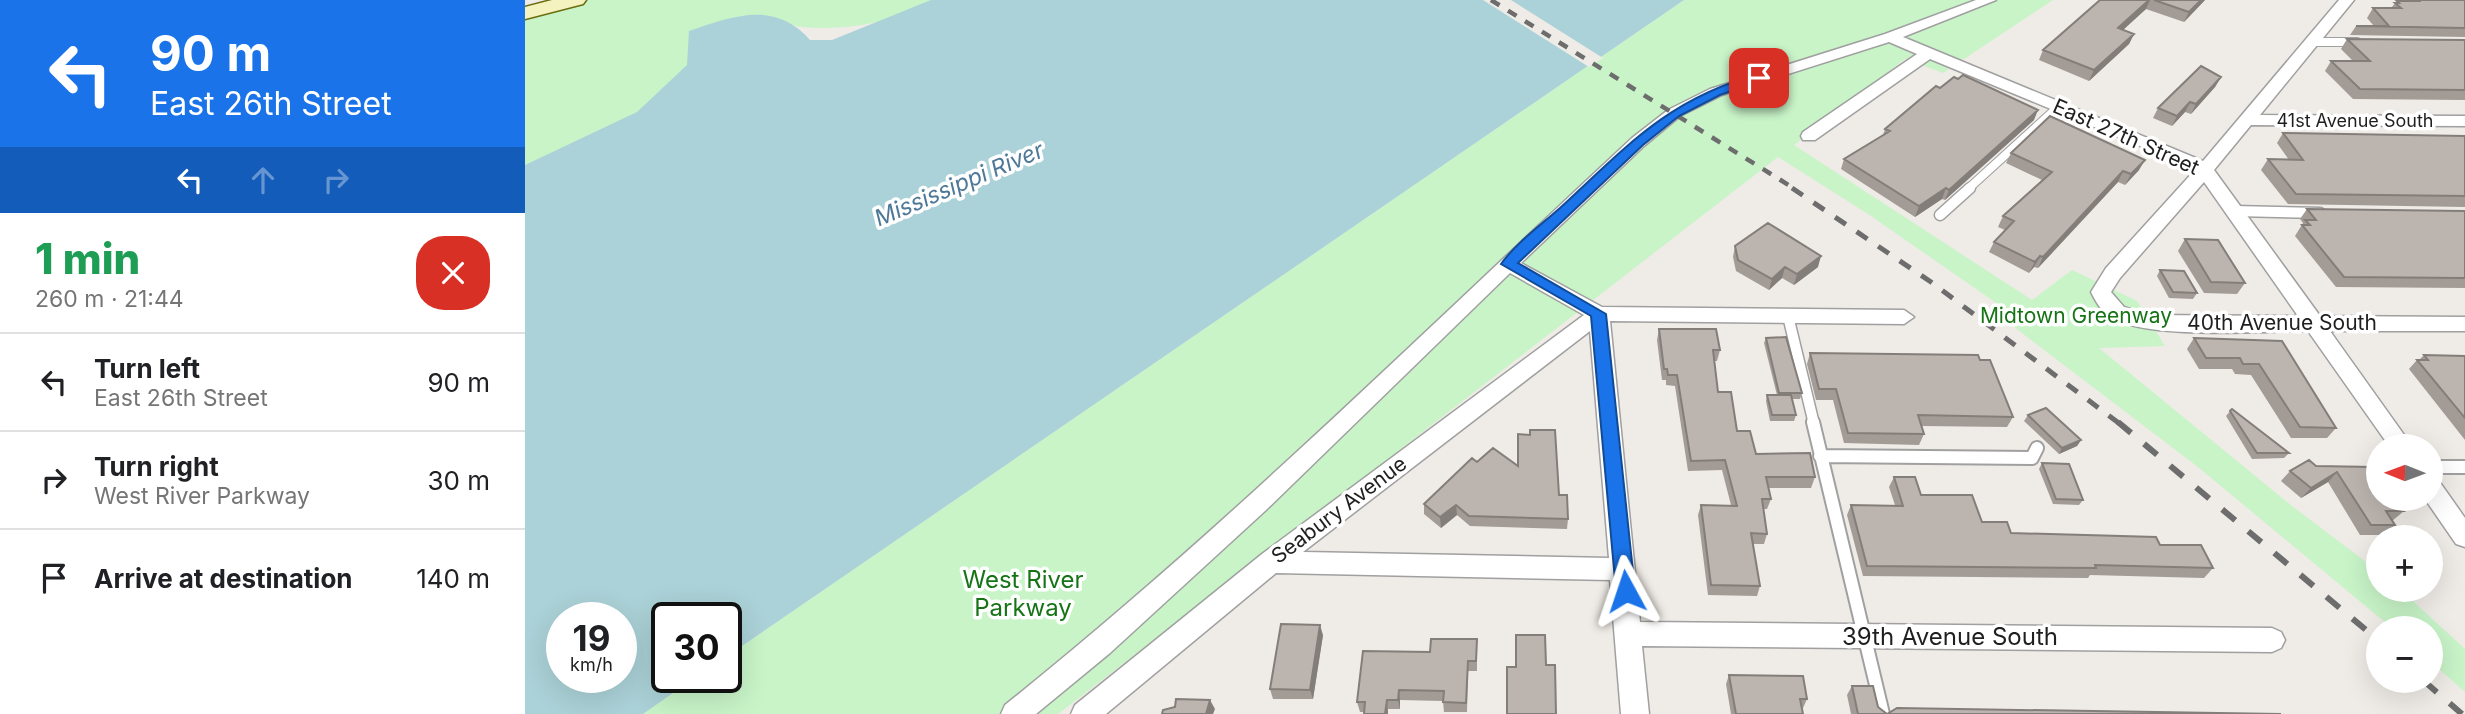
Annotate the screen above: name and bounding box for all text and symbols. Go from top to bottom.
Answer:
text: 90 m [150,24,271,83]
icon: left [35,28,126,119]
pin [1729,48,1789,108]
icon: arrive [1740,59,1778,97]
text: East 26th Street [150,84,392,123]
street label: East 27th Street [2049,93,2203,180]
street label: 41st Avenue South [2277,110,2433,131]
water label: Mississippi River [870,135,1049,232]
icon: left [171,161,209,199]
icon: ahead [244,161,282,199]
icon: right [317,161,355,199]
text: 1 min [35,233,140,284]
button: close [416,236,490,310]
text: 260 m · 21:44 [35,285,184,313]
park label: Midtown Greenway [1980,303,2172,328]
street label: 40th Avenue South [2187,310,2377,335]
text: Turn left [94,353,200,384]
icon: left [35,363,73,401]
text: 90 m [427,367,490,398]
text: East 26th Street [94,384,268,412]
north arrow [2366,434,2443,511]
map controls [2366,434,2443,693]
text: Turn right [94,451,219,482]
street label: Seabury Avenue [1266,451,1411,569]
icon: right [35,461,73,499]
text: 30 m [427,465,490,496]
text: West River Parkway [94,482,310,510]
button: + [2366,525,2443,602]
position arrow [1589,554,1663,628]
icon: arrive [35,559,73,597]
text: Arrive at destination [94,563,353,594]
text: 140 m [416,563,490,594]
park label: West River Parkway [963,565,1084,622]
speed limit sign: 30 [651,602,742,693]
button: − [2366,616,2443,693]
text: 19 [573,617,610,659]
street label: 39th Avenue South [1842,622,2058,651]
text: km/h [570,654,613,675]

